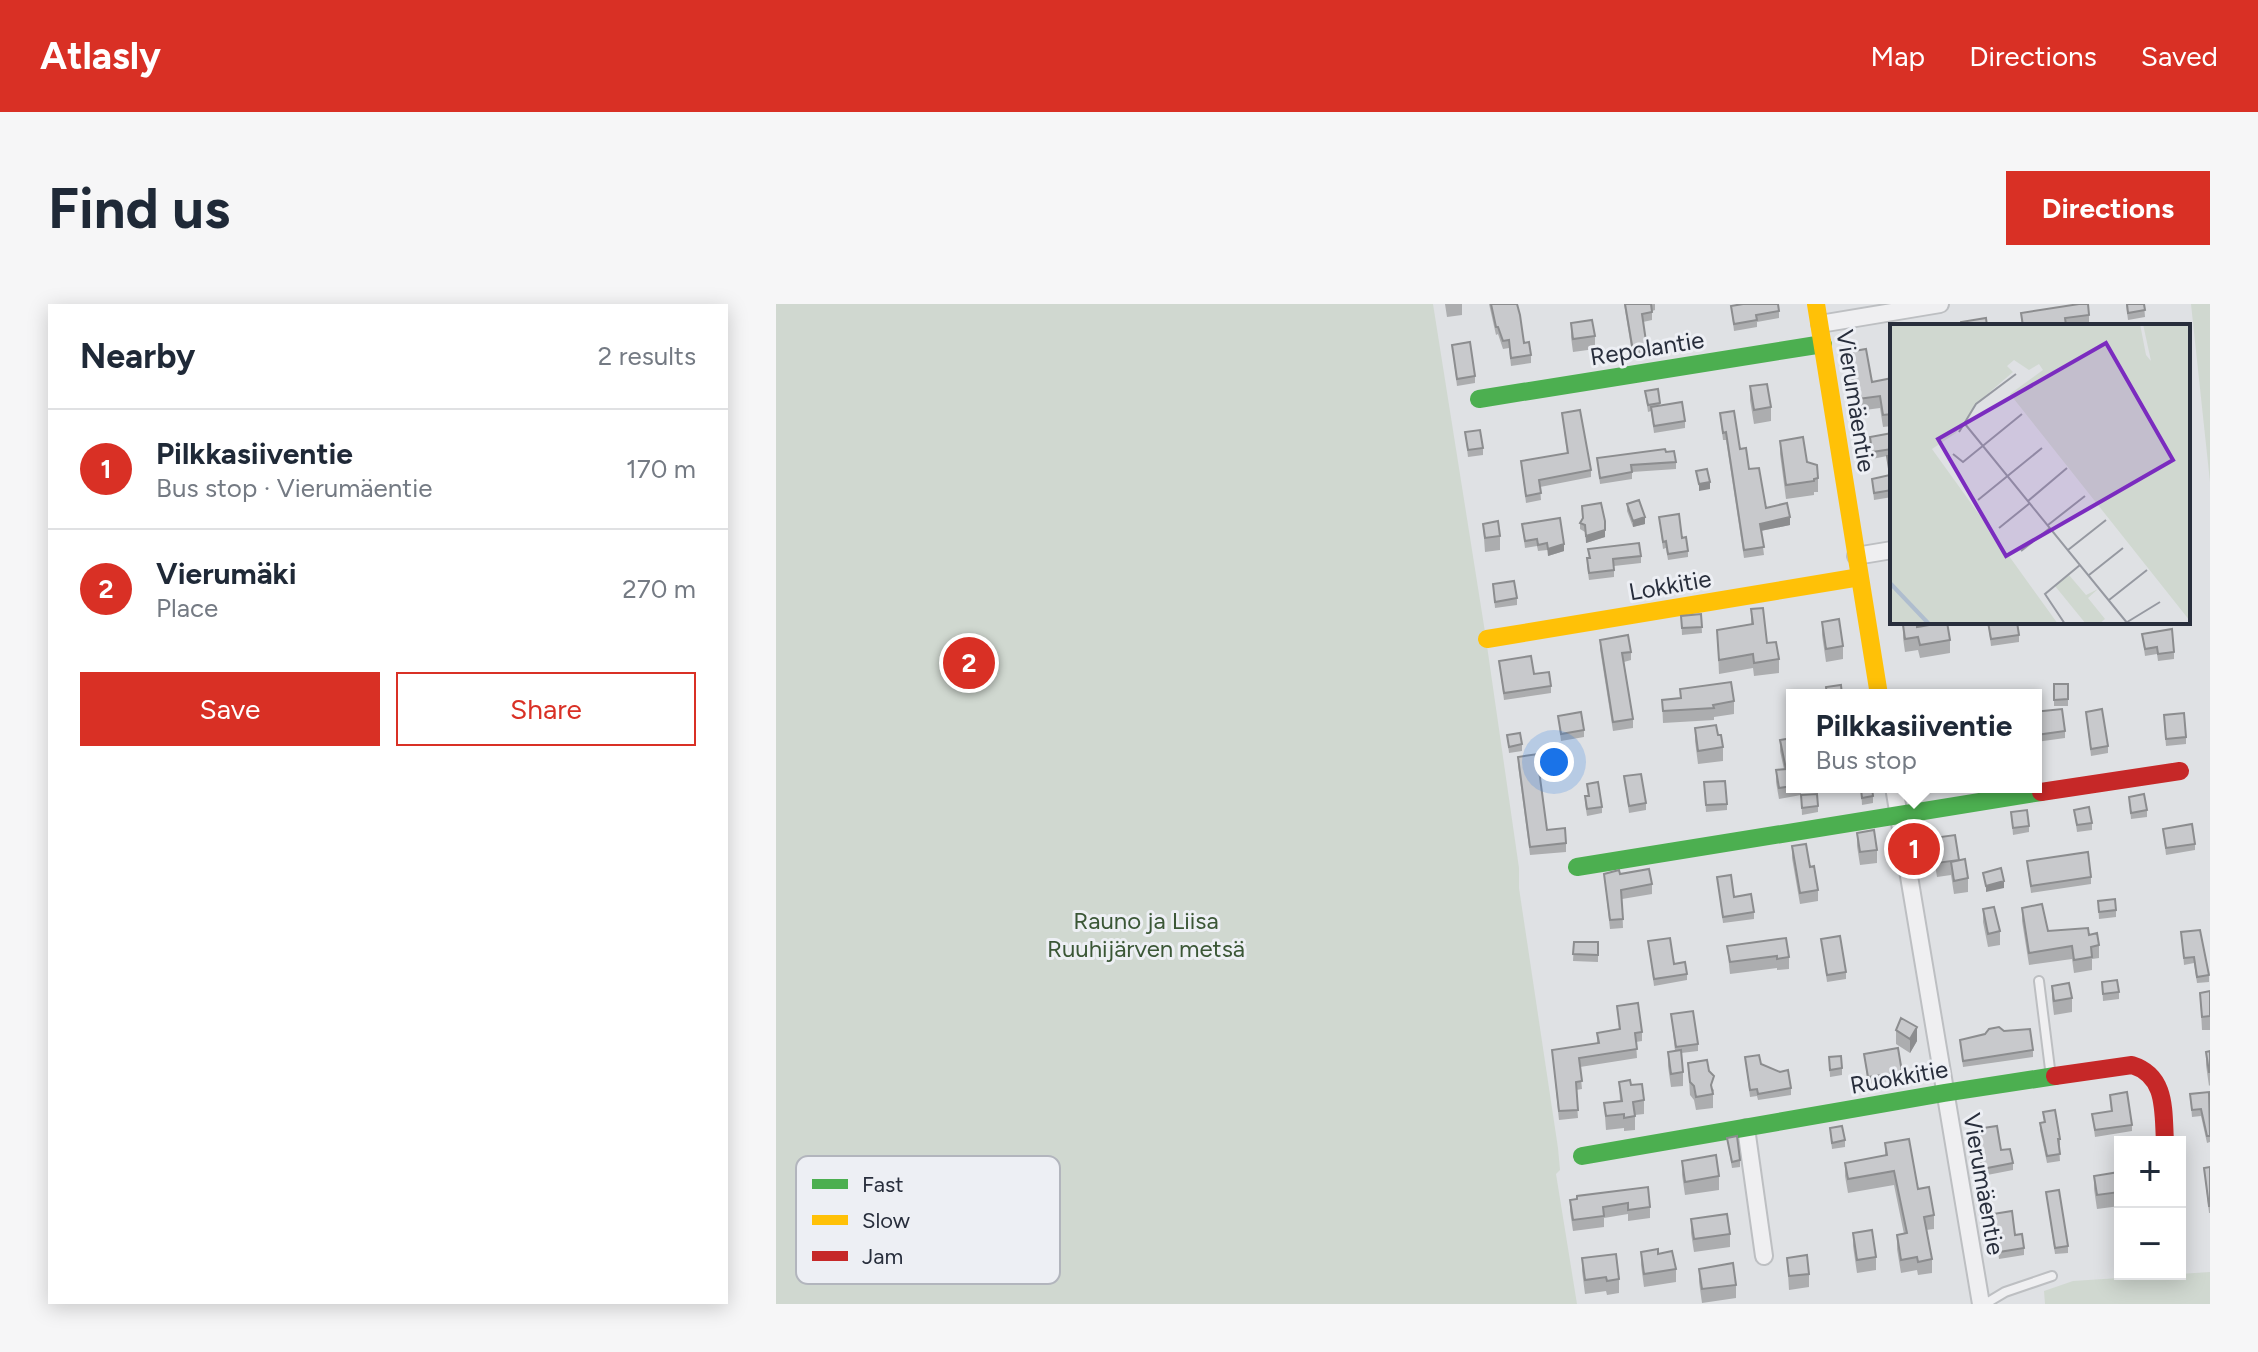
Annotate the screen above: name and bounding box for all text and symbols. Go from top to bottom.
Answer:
text: Atlasly [40,33,161,79]
text: Map [1871,39,1925,73]
text: Directions [1969,39,2097,73]
text: Saved [2141,39,2218,73]
button: Directions [2006,171,2210,245]
text: Find us [48,175,230,242]
inset map [1890,324,2190,624]
street label: Repolantie [1588,325,1706,371]
street label: Vierumäentie [1830,328,1882,474]
text: Nearby [80,336,195,377]
text: 2 results [598,340,696,372]
text: Pilkkasiiventie [156,435,353,472]
text: 1 [101,453,111,485]
text: 170 m [626,453,696,485]
text: Bus stop · Vierumäentie [156,472,432,504]
text: Vierumäki [156,555,297,592]
street label: Lokkitie [1627,564,1713,606]
text: 2 [98,573,114,605]
text: 270 m [622,573,696,605]
text: Place [156,592,218,624]
pin: 2 [943,633,995,693]
button: Save [80,672,380,746]
button: Share [396,672,696,746]
popup [1786,689,2042,793]
text: Pilkkasiiventie [1816,707,2012,744]
your location [1534,742,1574,782]
text: Bus stop [1816,744,1917,776]
pin: 1 [1888,819,1940,879]
park label: Rauno ja Liisa Ruuhijärven metsä [1047,906,1245,963]
street label: Ruokkitie [1848,1054,1950,1100]
street label: Vierumäentie [1957,1111,2011,1257]
map controls [2114,1136,2186,1280]
button: + [2114,1136,2186,1208]
legend [796,1156,1060,1284]
text: Fast [862,1171,904,1198]
text: Slow [862,1207,911,1234]
button: − [2114,1208,2186,1280]
text: Jam [862,1243,903,1270]

